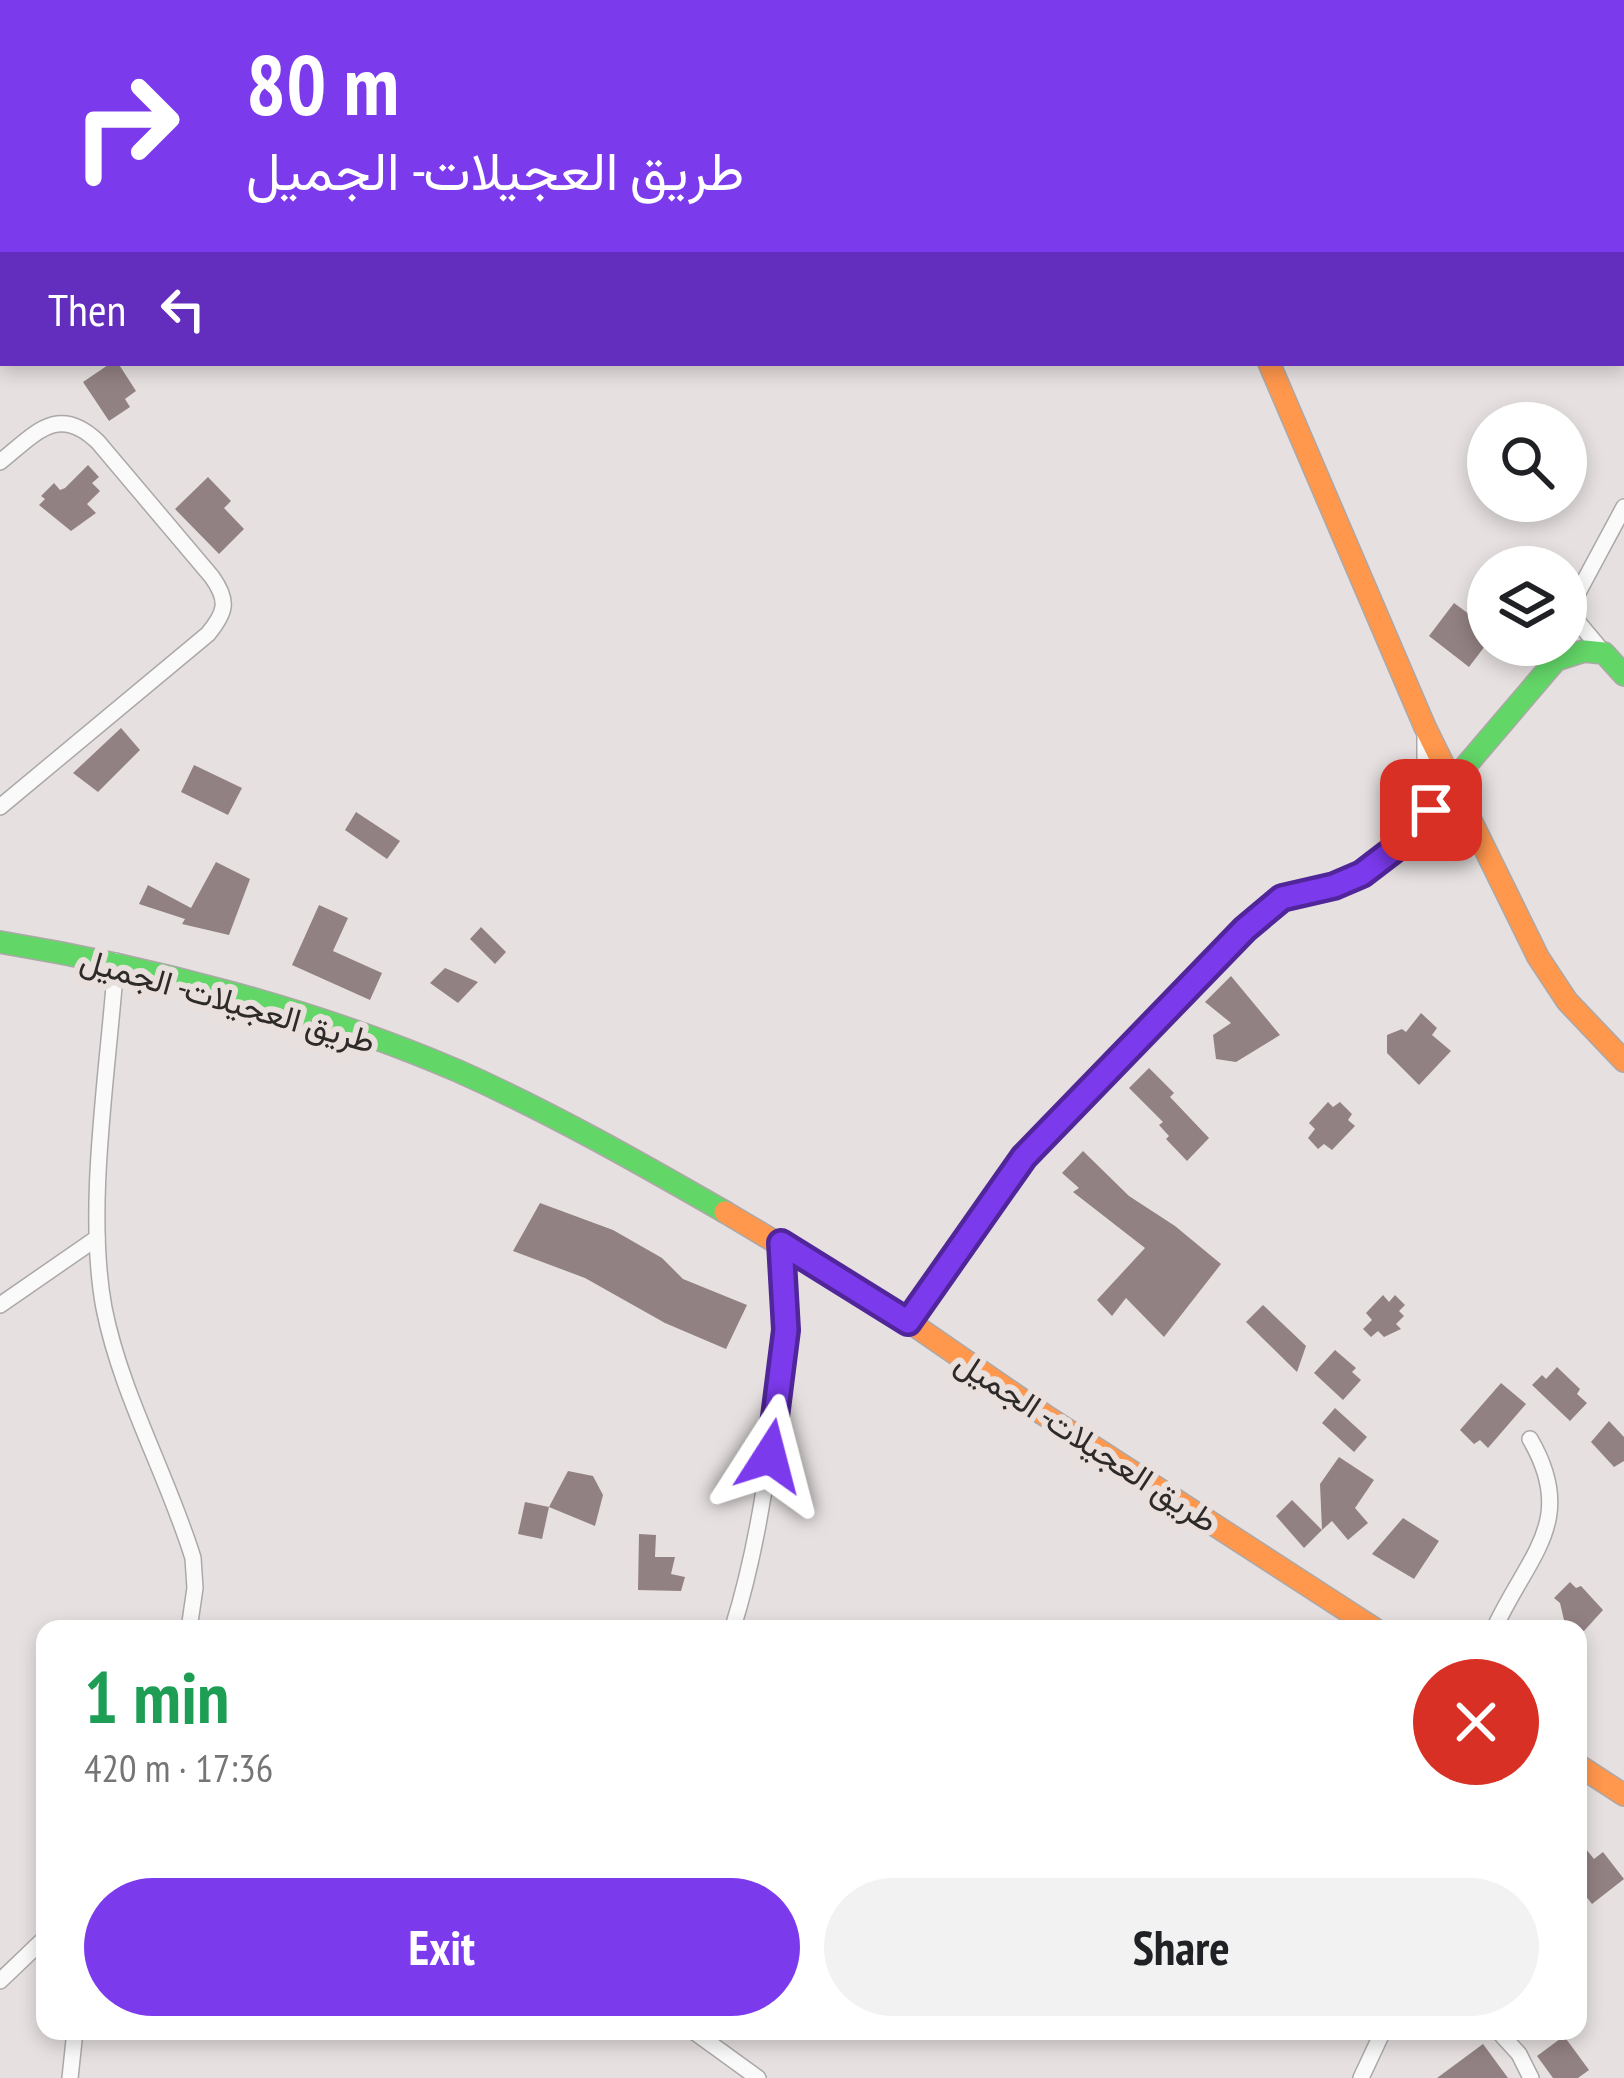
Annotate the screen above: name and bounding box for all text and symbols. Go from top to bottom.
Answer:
text: 80 m [246,29,399,138]
icon: right [48,48,204,204]
text: طريق العجيلات- الجميل [246,135,744,205]
icon: left [150,276,216,342]
text: Then [48,280,126,338]
map controls [1467,402,1587,666]
button: search [1467,402,1587,522]
button: layers [1467,546,1587,666]
pin [1380,759,1482,861]
icon: arrive [1398,777,1464,843]
street label: طريق العجيلات- الجميل [76,937,380,1062]
street label: طريق العجيلات- الجميل [948,1340,1227,1542]
position arrow [707,1393,833,1519]
text: 1 min [84,1650,229,1743]
button: close [1413,1659,1539,1785]
text: 420 m · 17:36 [84,1742,273,1793]
button: Exit [84,1878,800,2016]
button: Share [824,1878,1539,2016]

